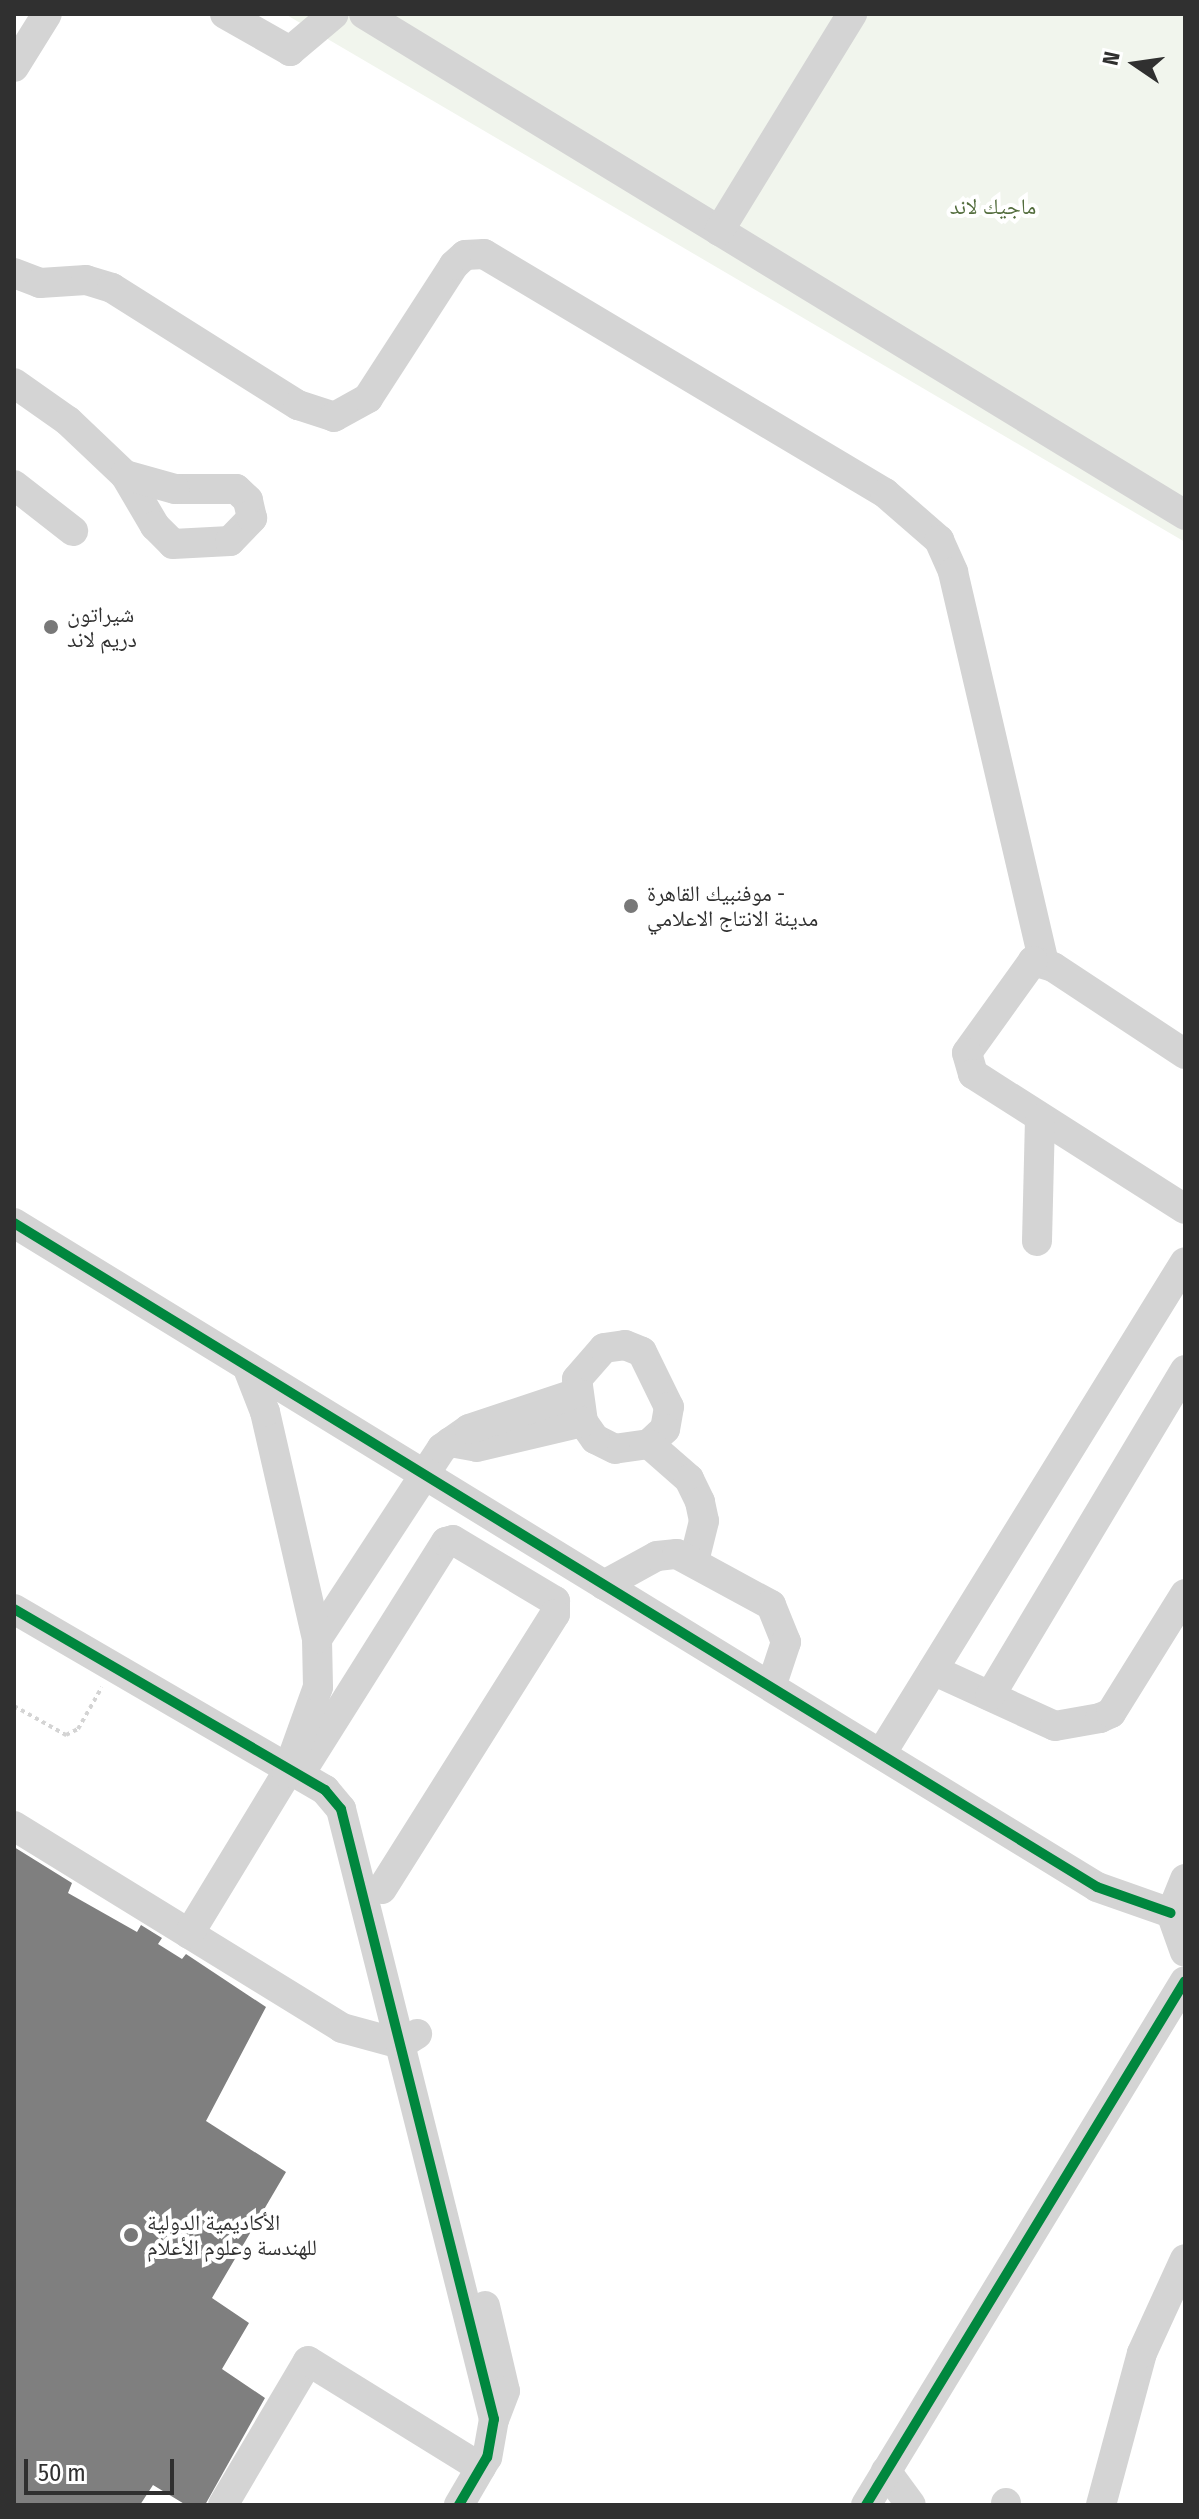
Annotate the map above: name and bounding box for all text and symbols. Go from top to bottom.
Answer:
north arrow [1095,24,1175,104]
text: N [1096,49,1126,68]
park label: ماجيك لاند [950,194,1036,220]
place label: شيراتون دريم لاند [67,601,137,652]
marker: شيراتون دريم لاند [42,618,60,636]
place label: موفنبيك القاهرة - مدينة الانتاج الاعلامي [647,880,818,932]
marker: موفنبيك القاهرة - مدينة الانتاج الاعلامي [622,897,640,915]
place label: الأكاديمية الدولية للهندسة وعلوم الأعلام [147,2209,317,2260]
marker: الأكاديمية الدولية للهندسة وعلوم الأعلام [122,2226,140,2244]
scale bar [28,2443,178,2493]
text: 50 m [38,2459,86,2487]

